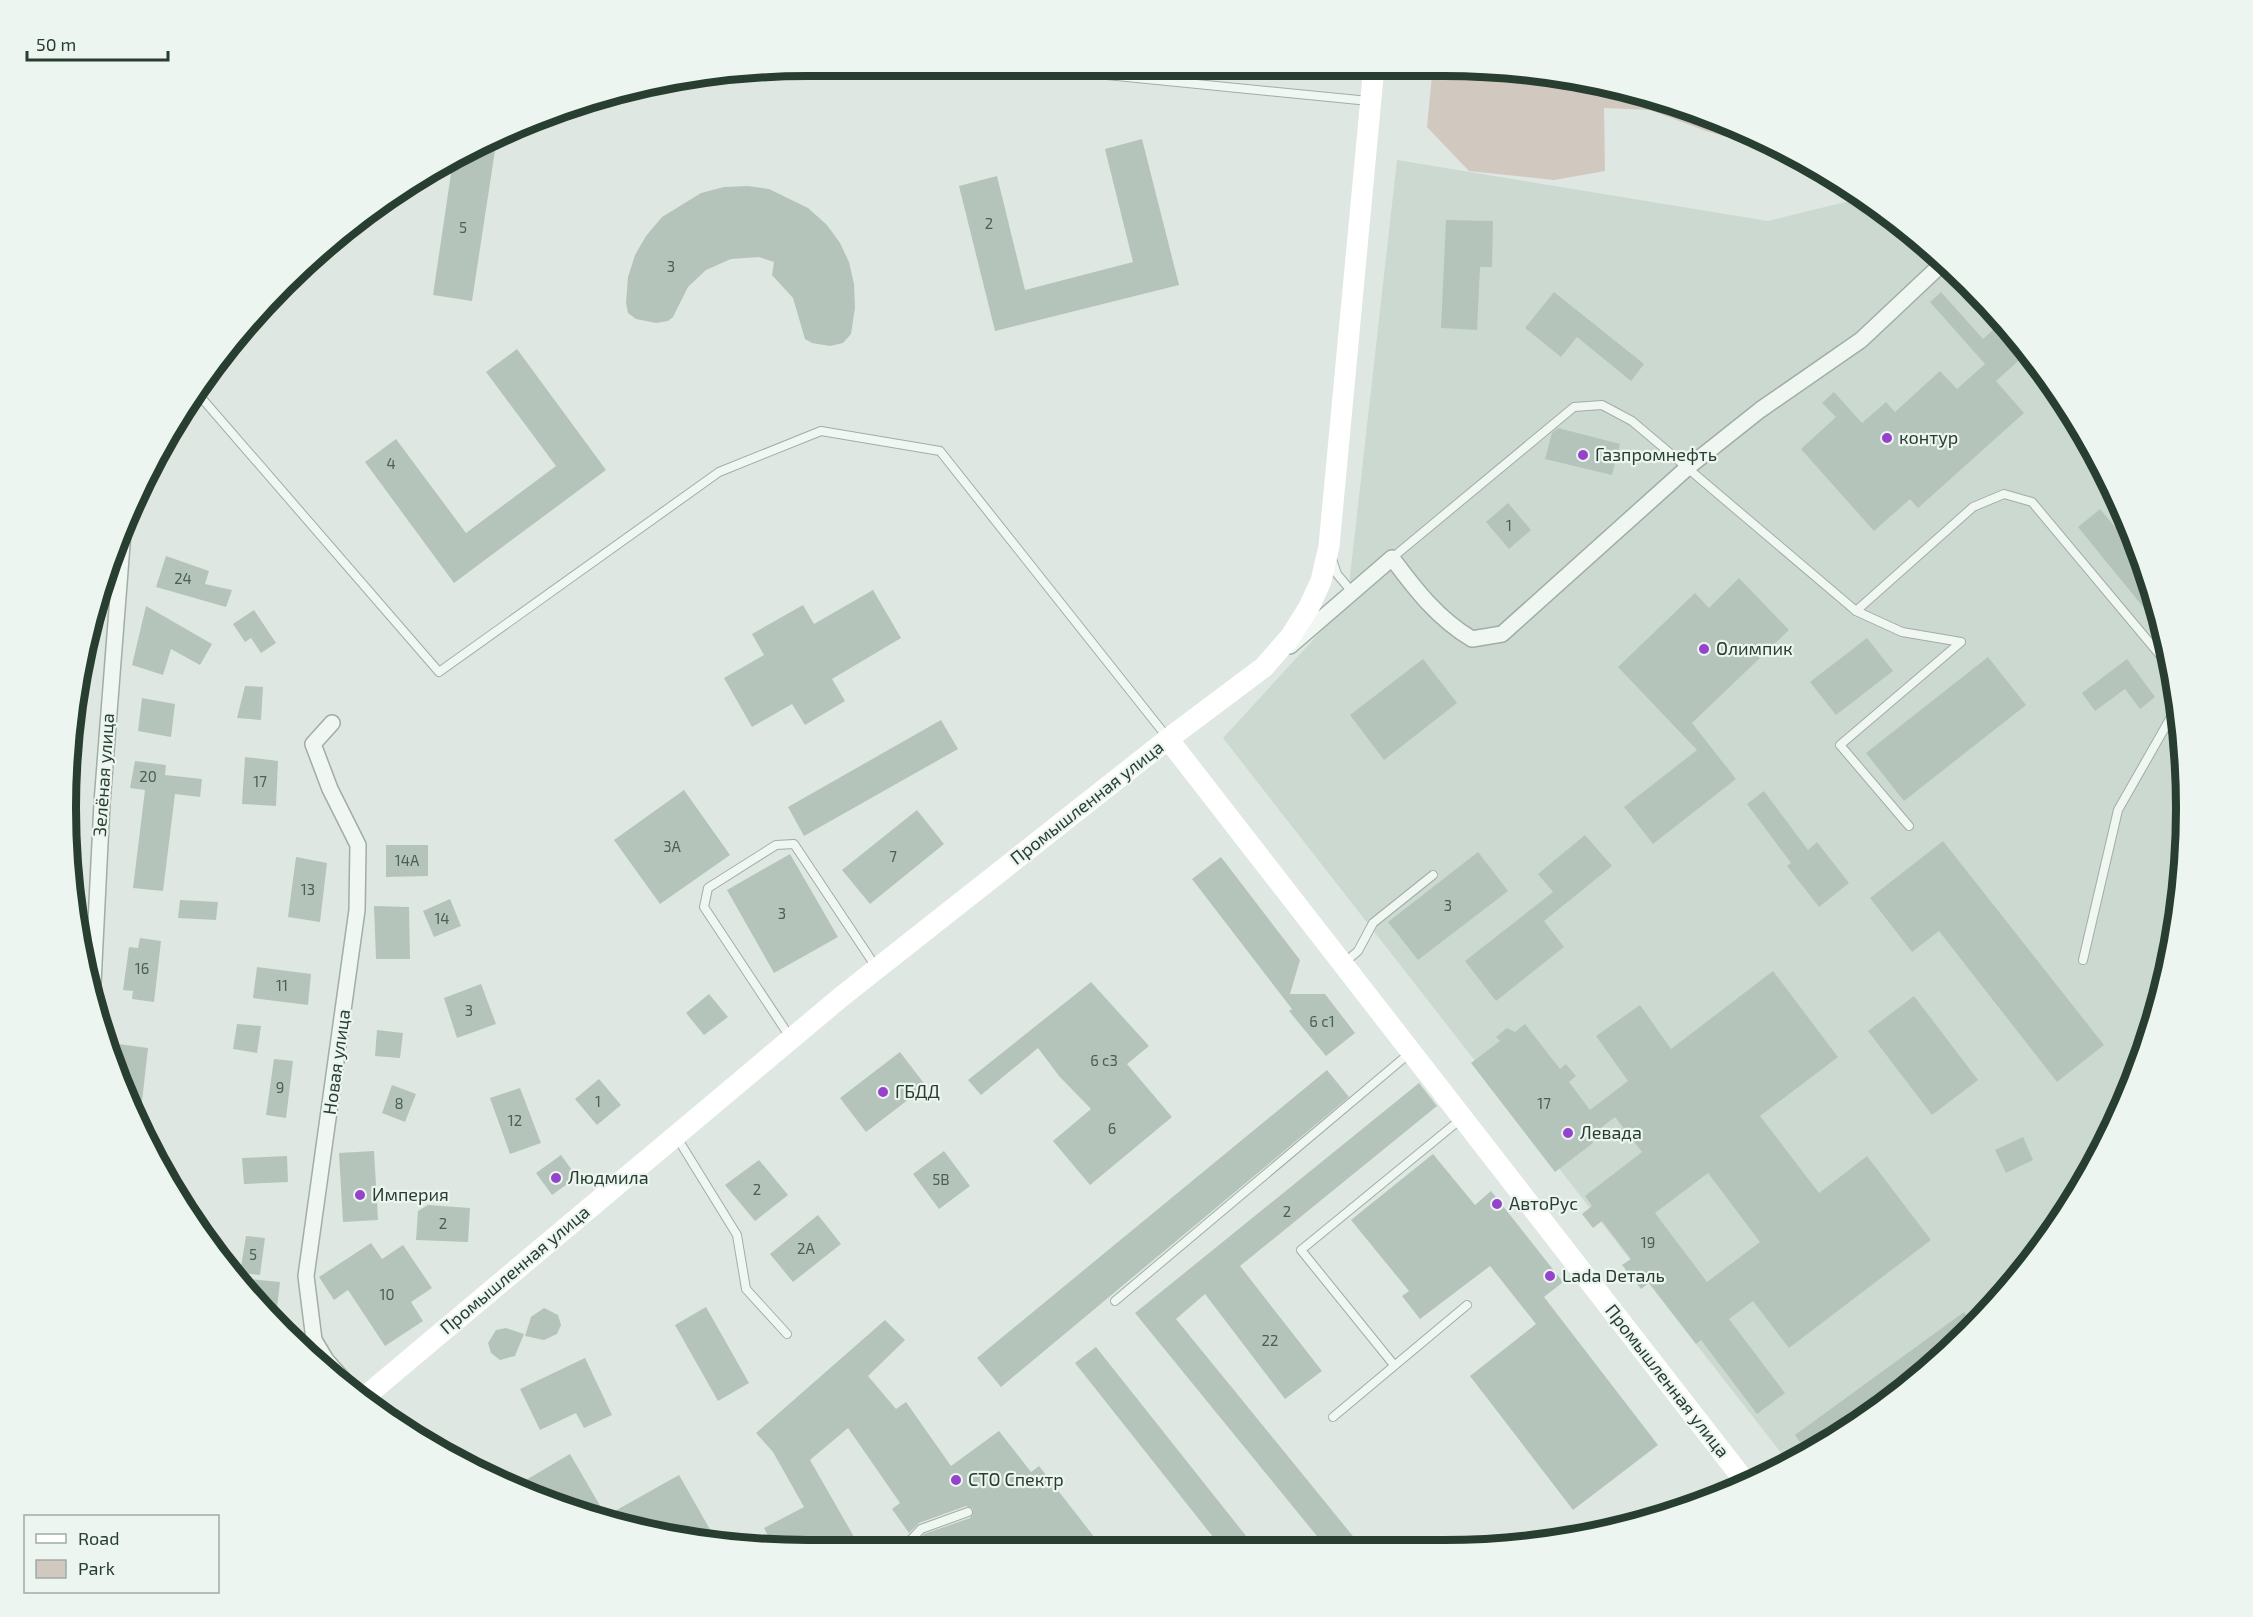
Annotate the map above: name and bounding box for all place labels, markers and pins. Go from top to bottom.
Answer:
place label: контур [1899,426,1958,448]
marker: контур [1880,431,1894,445]
place label: Газпромнефть [1595,443,1717,465]
marker: Газпромнефть [1576,448,1590,462]
place label: Олимпик [1716,637,1793,659]
marker: Олимпик [1697,642,1711,656]
place label: ГБДД [895,1080,940,1102]
marker: ГБДД [876,1085,890,1099]
place label: Левада [1580,1121,1642,1143]
marker: Левада [1561,1126,1575,1140]
place label: Людмила [568,1166,649,1188]
marker: Людмила [549,1171,563,1185]
place label: Империя [372,1183,449,1205]
marker: Империя [353,1188,367,1202]
place label: АвтоРус [1509,1192,1578,1214]
marker: АвтоРус [1490,1197,1504,1211]
place label: Lada Dеталь [1562,1264,1665,1286]
marker: Lada Dеталь [1543,1269,1557,1283]
place label: СТО Спектр [968,1468,1064,1490]
marker: СТО Спектр [949,1473,963,1487]

